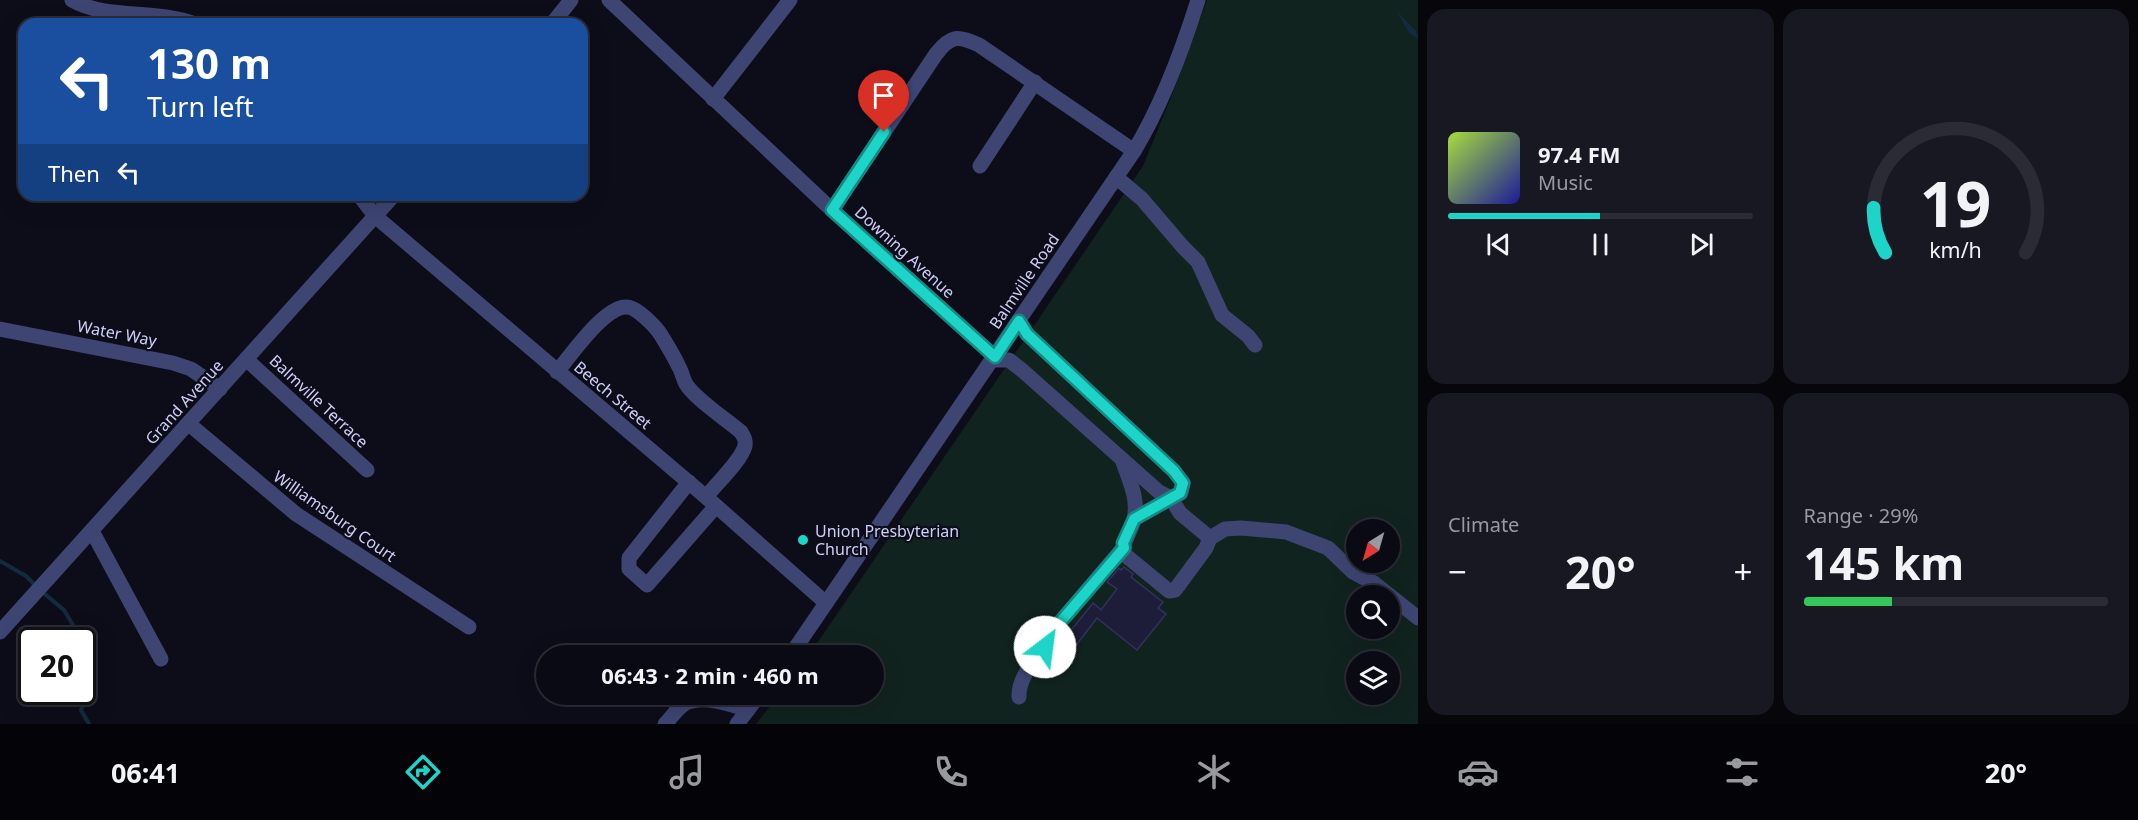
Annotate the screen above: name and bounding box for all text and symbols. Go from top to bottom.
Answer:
text: 130 m [147,34,271,91]
icon: left [48,42,126,120]
pin [858,70,909,132]
icon: arrive [867,79,900,112]
text: Turn left [147,88,253,125]
text: 97.4 FM [1538,139,1620,169]
icon: left [112,156,145,189]
text: Then [48,158,100,188]
text: 19 [1920,161,1991,246]
text: Music [1538,169,1593,196]
street label: Downing Avenue [850,201,960,303]
icon: previous [1482,228,1515,261]
icon: pause [1584,228,1617,261]
icon: next [1685,228,1718,261]
street label: Balmville Road [984,229,1064,333]
text: km/h [1929,236,1982,265]
street label: Water Way [75,314,160,352]
street label: Balmville Terrace [265,349,373,453]
street label: Grand Avenue [140,355,228,449]
street label: Beech Street [570,356,657,434]
street label: Williamsburg Court [269,465,401,567]
text: Range · 29% [1804,502,1918,529]
text: Climate [1448,511,1519,538]
north arrow [1346,519,1400,573]
map controls [1346,519,1400,705]
place label: Union Presbyterian Church [815,520,959,560]
text: 145 km [1804,532,1964,593]
marker: Union Presbyterian Church [796,533,810,547]
text: 20° [1565,541,1636,602]
text: − [1448,549,1467,594]
text: + [1734,549,1753,594]
button: search [1346,585,1400,639]
position arrow [1013,615,1077,679]
speed limit sign: 20 [18,627,96,705]
button: layers [1346,651,1400,705]
text: 06:43 · 2 min · 460 m [601,660,819,690]
icon: directions [402,751,444,793]
icon: music [666,751,708,793]
icon: phone [930,751,972,793]
icon: climate [1193,751,1235,793]
icon: car [1457,751,1499,793]
icon: filters [1721,751,1763,793]
text: 06:41 [111,754,180,791]
text: 20° [1985,754,2027,791]

